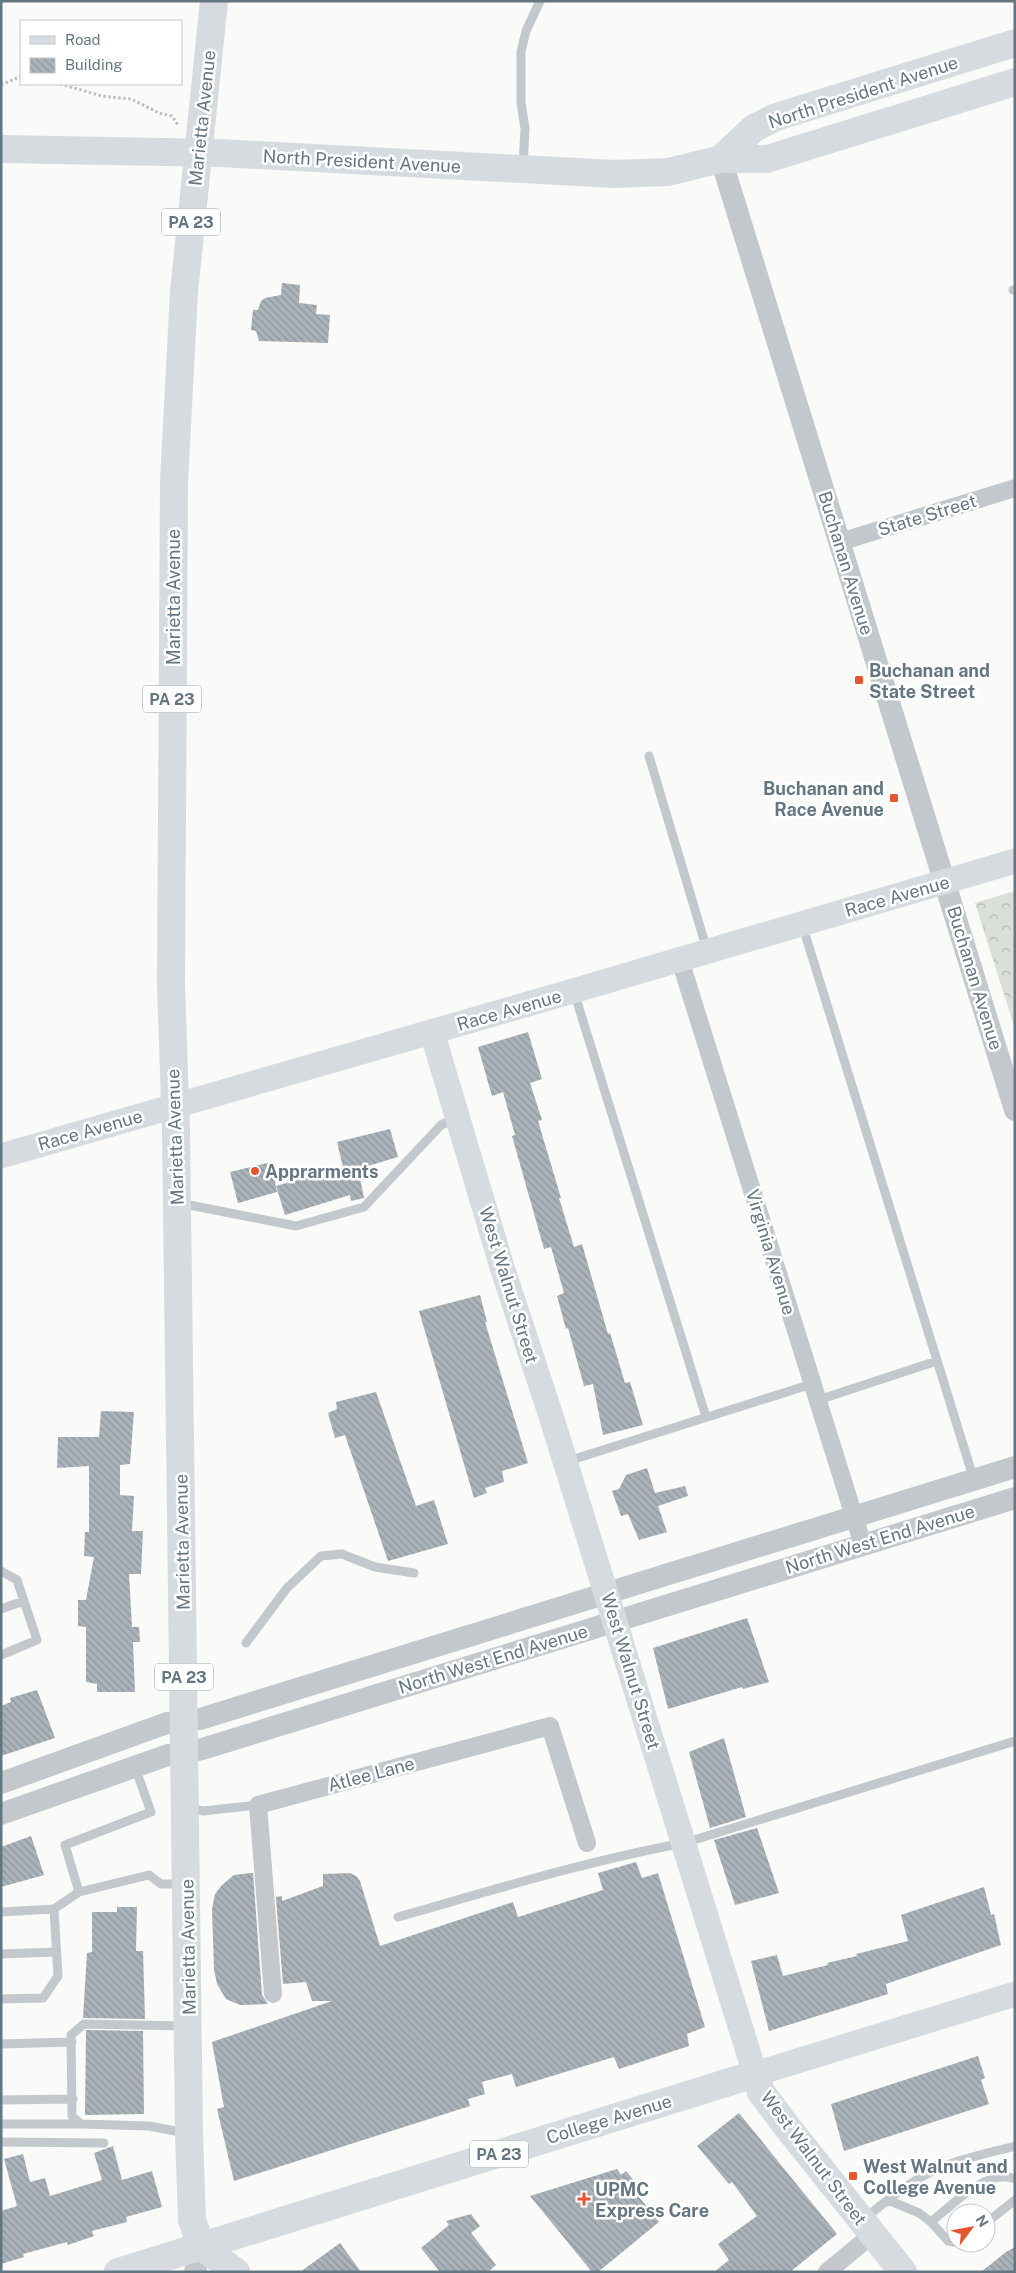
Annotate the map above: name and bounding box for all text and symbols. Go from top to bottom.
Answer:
legend [20,20,182,85]
text: Road [65,31,101,48]
street label: Marietta Avenue [184,49,220,187]
street label: North President Avenue [765,51,961,133]
text: Building [65,56,123,73]
street label: North President Avenue [262,145,462,177]
road number: PA 23 [162,208,220,236]
street label: Buchanan Avenue [814,489,878,637]
street label: State Street [875,490,979,540]
street label: Marietta Avenue [163,529,184,665]
place label: Buchanan and State Street [869,660,990,702]
marker: Buchanan and State Street [853,674,865,686]
road number: PA 23 [143,686,201,712]
place label: Buchanan and Race Avenue [763,778,884,820]
marker: Buchanan and Race Avenue [888,792,900,804]
street label: Race Avenue [842,871,952,921]
street label: Buchanan Avenue [943,904,1007,1052]
street label: Race Avenue [454,985,564,1035]
street label: Marietta Avenue [162,1069,188,1205]
street label: Race Avenue [35,1105,145,1155]
place label: Apprarments [265,1161,379,1182]
marker: Apprarments [249,1165,261,1177]
street label: Virginia Avenue [742,1187,800,1317]
street label: West Walnut Street [475,1204,543,1366]
street label: Marietta Avenue [170,1474,194,1610]
street label: North West End Avenue [783,1500,977,1578]
street label: West Walnut Street [597,1590,665,1752]
street label: North West End Avenue [396,1620,590,1698]
road number: PA 23 [155,1664,213,1690]
street label: Atlee Lane [325,1752,417,1796]
street label: Marietta Avenue [176,1879,200,2015]
street label: West Walnut Street [757,2087,871,2229]
street label: College Avenue [544,2090,674,2148]
road number: PA 23 [470,2140,528,2168]
place label: West Walnut and College Avenue [863,2156,1008,2198]
marker: West Walnut and College Avenue [847,2170,859,2182]
place label: UPMC Express Care [595,2179,709,2221]
marker: UPMC Express Care [577,2192,591,2206]
north arrow [946,2203,996,2253]
text: N [972,2212,992,2230]

